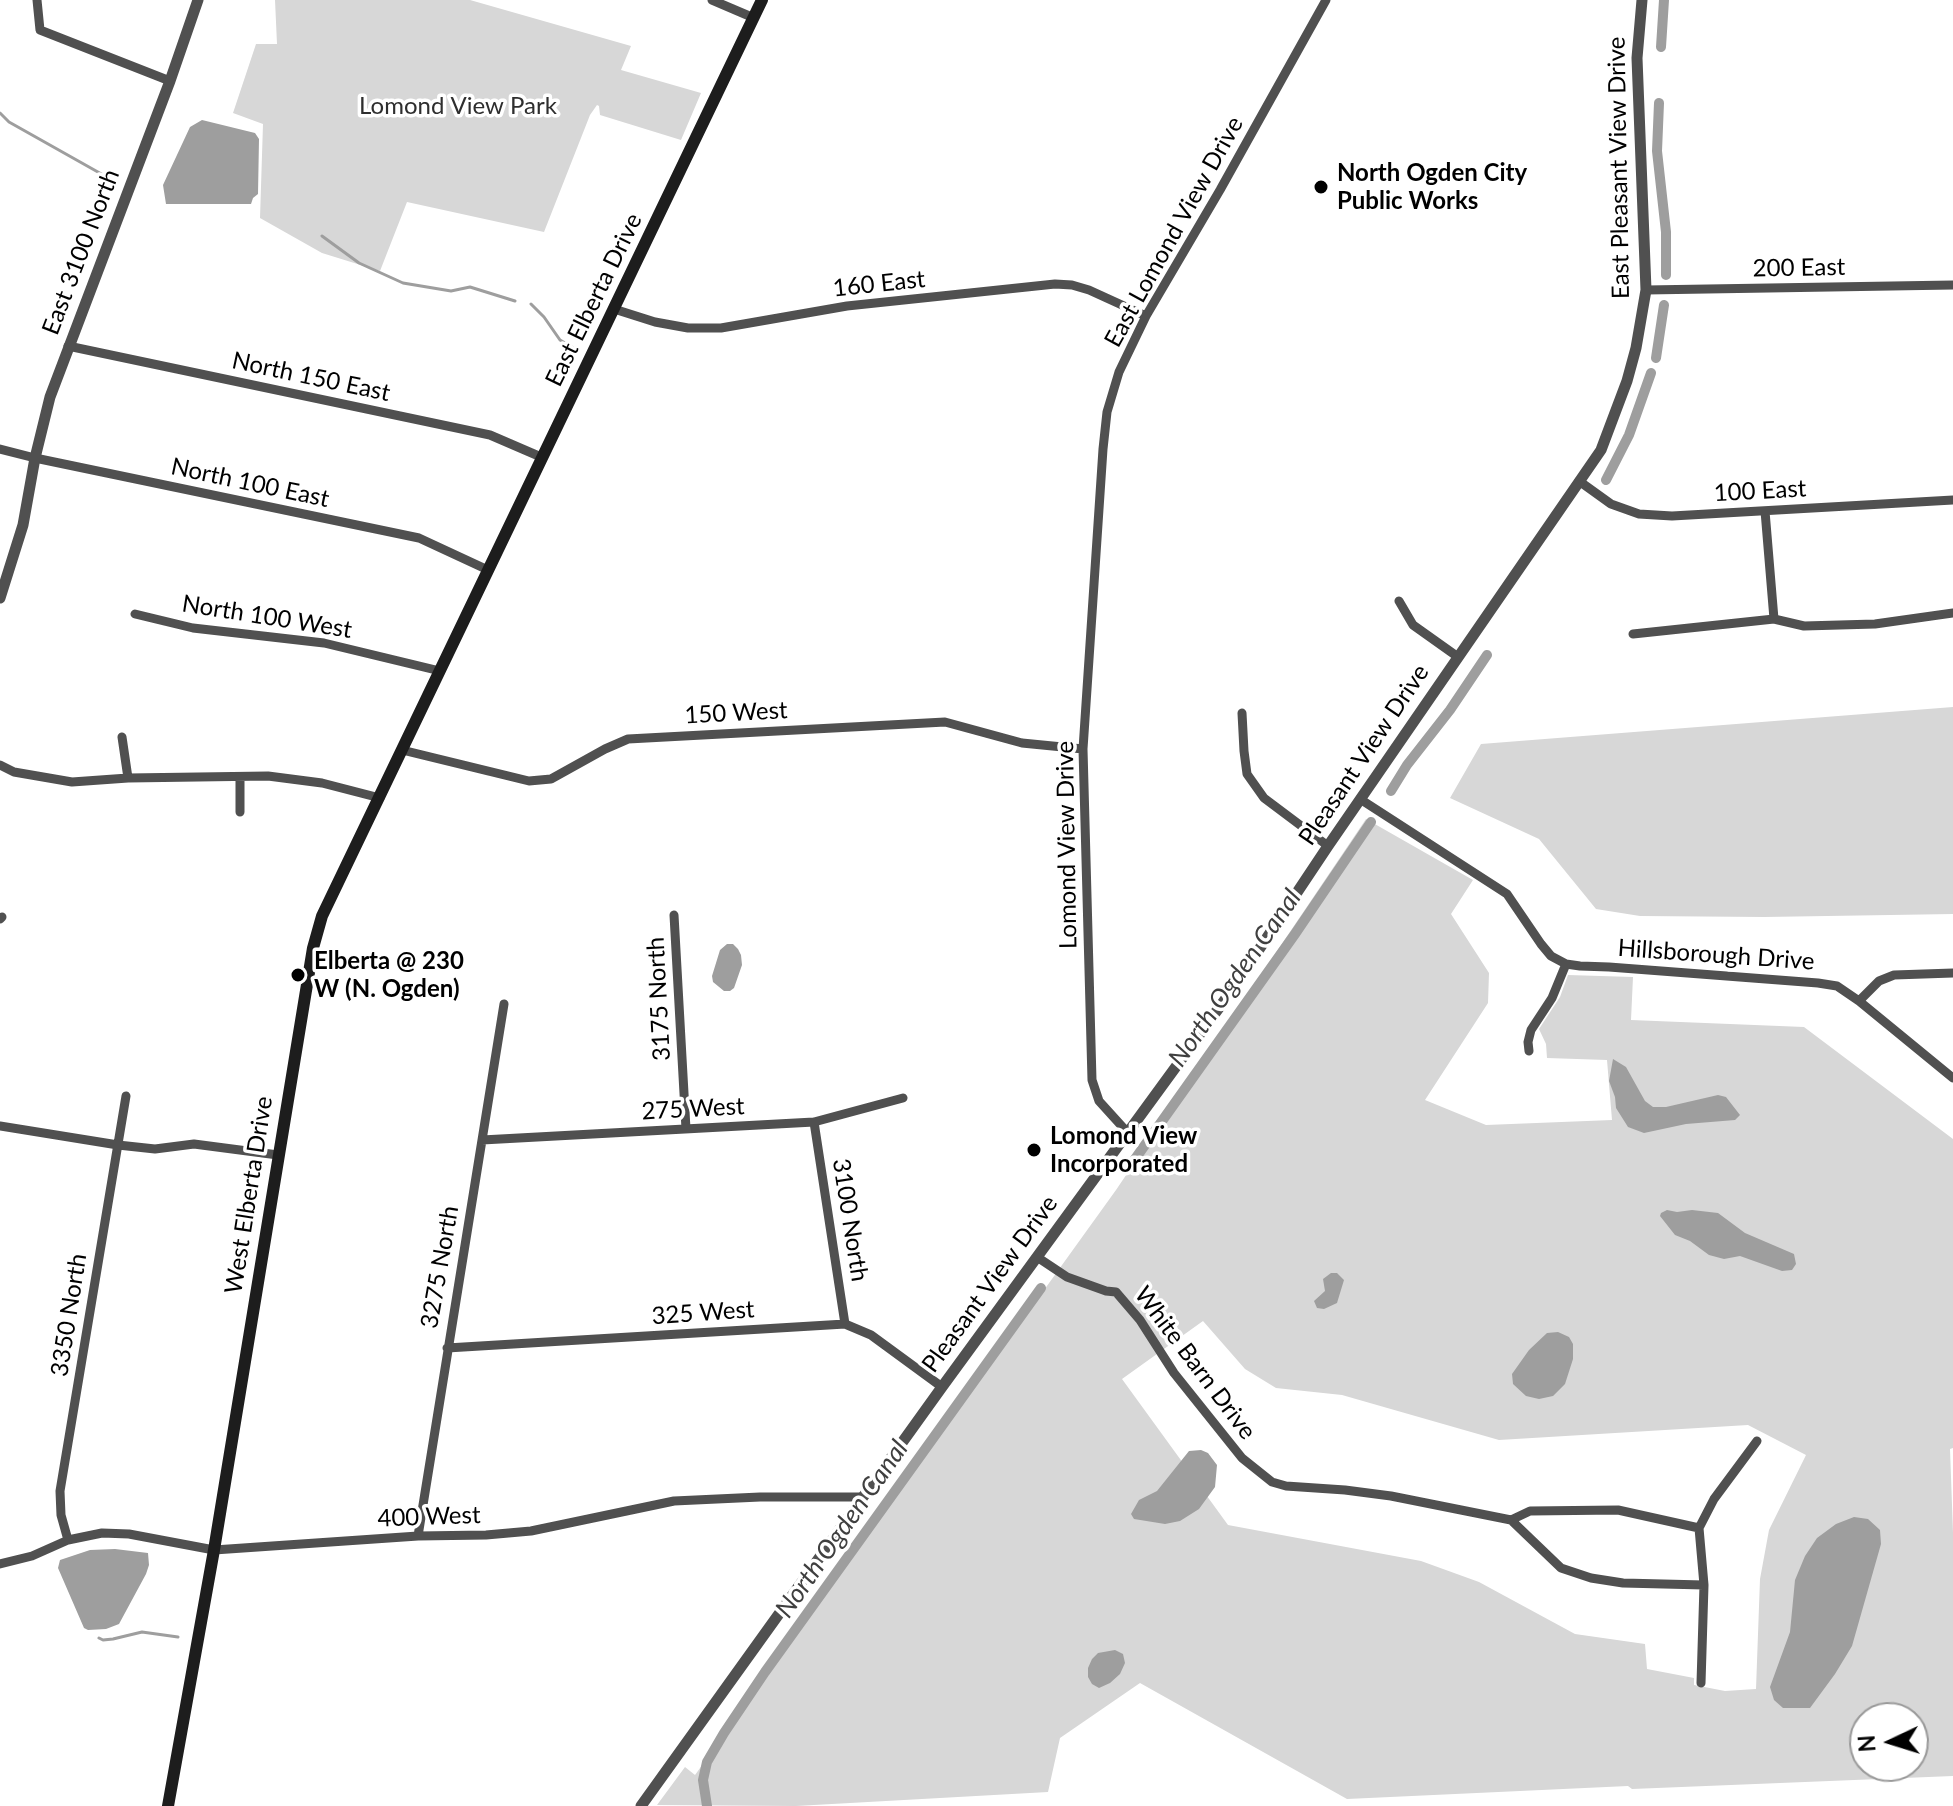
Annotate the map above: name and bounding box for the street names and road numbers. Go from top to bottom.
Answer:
street label: East Pleasant View Drive [1602,37,1636,299]
street label: East Lomond View Drive [1099,112,1249,352]
street label: East 3100 North [36,165,126,339]
street label: East Elberta Drive [540,209,648,391]
street label: 200 East [1752,253,1846,283]
street label: 160 East [831,265,927,303]
street label: North 150 East [229,346,393,408]
street label: North 100 East [168,452,332,514]
street label: 100 East [1713,474,1807,508]
street label: North 100 West [180,589,354,645]
street label: Pleasant View Drive [1293,659,1435,851]
street label: 150 West [684,696,788,730]
street label: Lomond View Drive [1051,741,1083,949]
street label: Hillsborough Drive [1617,934,1815,976]
street label: 3175 North [641,936,677,1062]
street label: 275 West [641,1092,745,1126]
street label: West Elberta Drive [219,1094,279,1296]
street label: 3100 North [826,1156,874,1284]
street label: Pleasant View Drive [916,1190,1064,1378]
street label: 3275 North [415,1203,465,1331]
street label: 3350 North [45,1251,93,1379]
street label: White Barn Drive [1128,1281,1262,1445]
street label: 325 West [651,1295,755,1331]
street label: 400 West [377,1501,481,1533]

